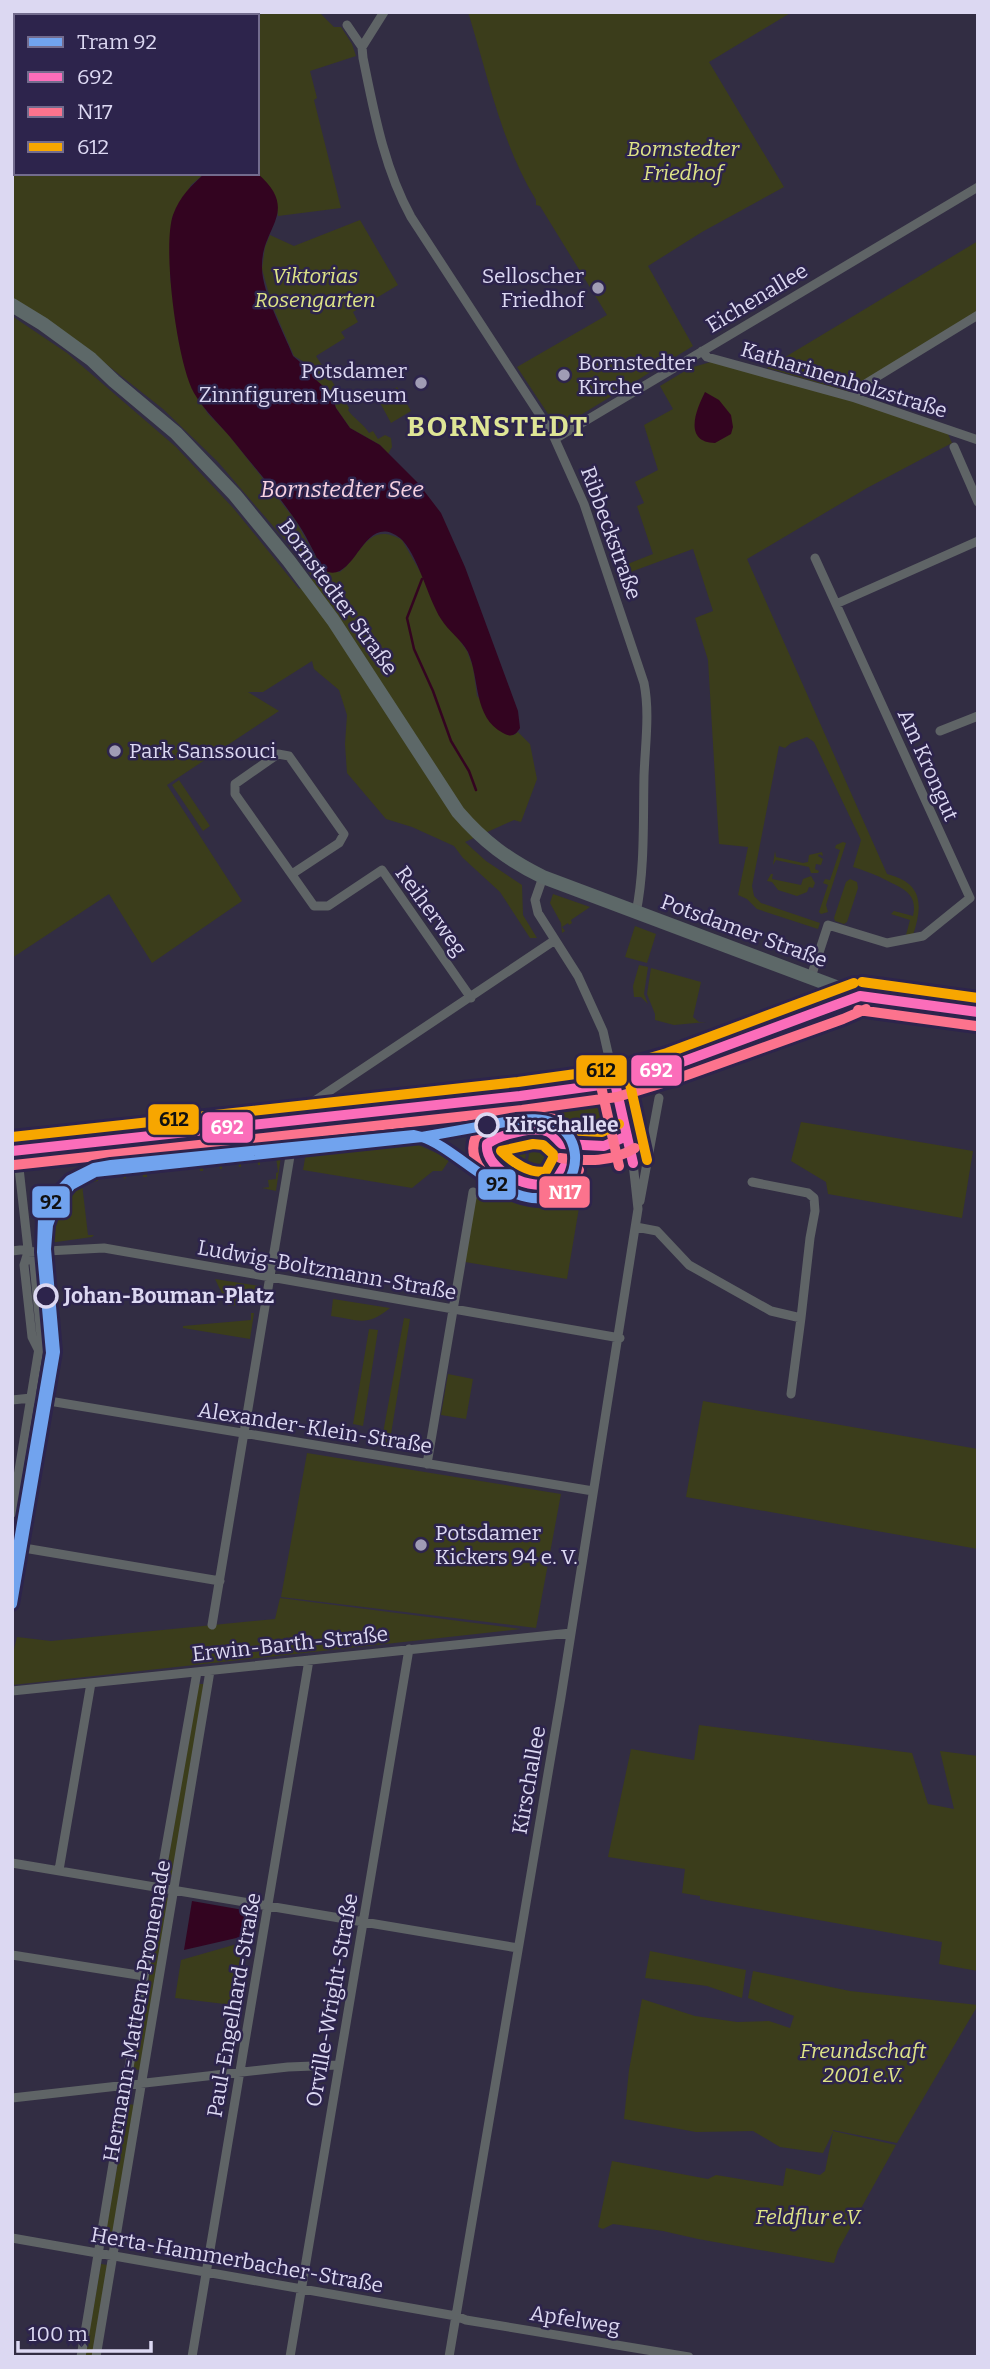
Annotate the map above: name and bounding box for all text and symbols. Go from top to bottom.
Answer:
legend [14,14,259,175]
text: Tram 92 [77,29,157,55]
text: 692 [77,64,113,90]
text: N17 [77,99,113,125]
text: 612 [77,134,109,160]
park label: Bornstedter Friedhof [627,136,741,186]
street label: Eichenallee [701,258,813,338]
park label: Viktorias Rosengarten [254,263,376,313]
place label: Selloscher Friedhof [482,263,586,313]
marker: Selloscher Friedhof [590,280,606,296]
street label: Katharinenholzstraße [738,336,950,424]
place label: Bornstedter Kirche [578,350,695,400]
place label: Potsdamer Zinnfiguren Museum [199,358,407,408]
marker: Bornstedter Kirche [556,367,572,383]
marker: Potsdamer Zinnfiguren Museum [413,375,429,391]
district label: BORNSTEDT [407,410,589,443]
street label: Ribbeckstraße [575,463,647,603]
water label: Bornstedter See [260,475,424,503]
street label: Bornstedter Straße [273,514,403,680]
street label: Am Krongut [892,705,964,825]
place label: Park Sanssouci [129,738,276,764]
marker: Park Sanssouci [107,743,123,759]
street label: Reiherweg [390,861,472,961]
street label: Potsdamer Straße [657,889,831,973]
line badge: 612 [575,1054,628,1087]
line badge: 692 [630,1054,683,1087]
text: 612 [586,1059,616,1082]
text: 692 [639,1059,673,1082]
line badge: 612 [147,1103,200,1136]
text: 612 [159,1108,189,1131]
line badge: 692 [201,1111,254,1144]
place label: Kirschallee [505,1112,618,1138]
marker: Kirschallee [475,1113,499,1137]
text: 692 [210,1116,244,1139]
line badge: 92 [477,1168,517,1201]
text: 92 [486,1173,508,1196]
line badge: N17 [538,1175,591,1209]
text: N17 [549,1181,581,1204]
line badge: 92 [31,1185,71,1219]
text: 92 [40,1191,62,1214]
street label: Ludwig-Boltzmann-Straße [196,1234,458,1306]
place label: Johan-Bouman-Platz [63,1283,274,1309]
marker: Johan-Bouman-Platz [34,1284,58,1308]
street label: Alexander-Klein-Straße [196,1397,434,1459]
place label: Potsdamer Kickers 94 e. V. [435,1520,578,1570]
marker: Potsdamer Kickers 94 e. V. [413,1537,429,1553]
street label: Erwin-Barth-Straße [191,1621,389,1667]
street label: Kirschallee [507,1724,551,1836]
street label: Hermann-Mattern-Promenade [98,1858,176,2164]
street label: Paul-Engelhard-Straße [201,1891,267,2119]
street label: Orville-Wright-Straße [300,1891,364,2109]
park label: Freundschaft 2001 e.V. [800,2038,927,2088]
park label: Feldflur e.V. [755,2204,863,2230]
street label: Herta-Hammerbacher-Straße [89,2221,385,2299]
street label: Apfelweg [528,2300,622,2340]
scale bar [18,2310,150,2354]
text: 100 m [28,2321,88,2347]

